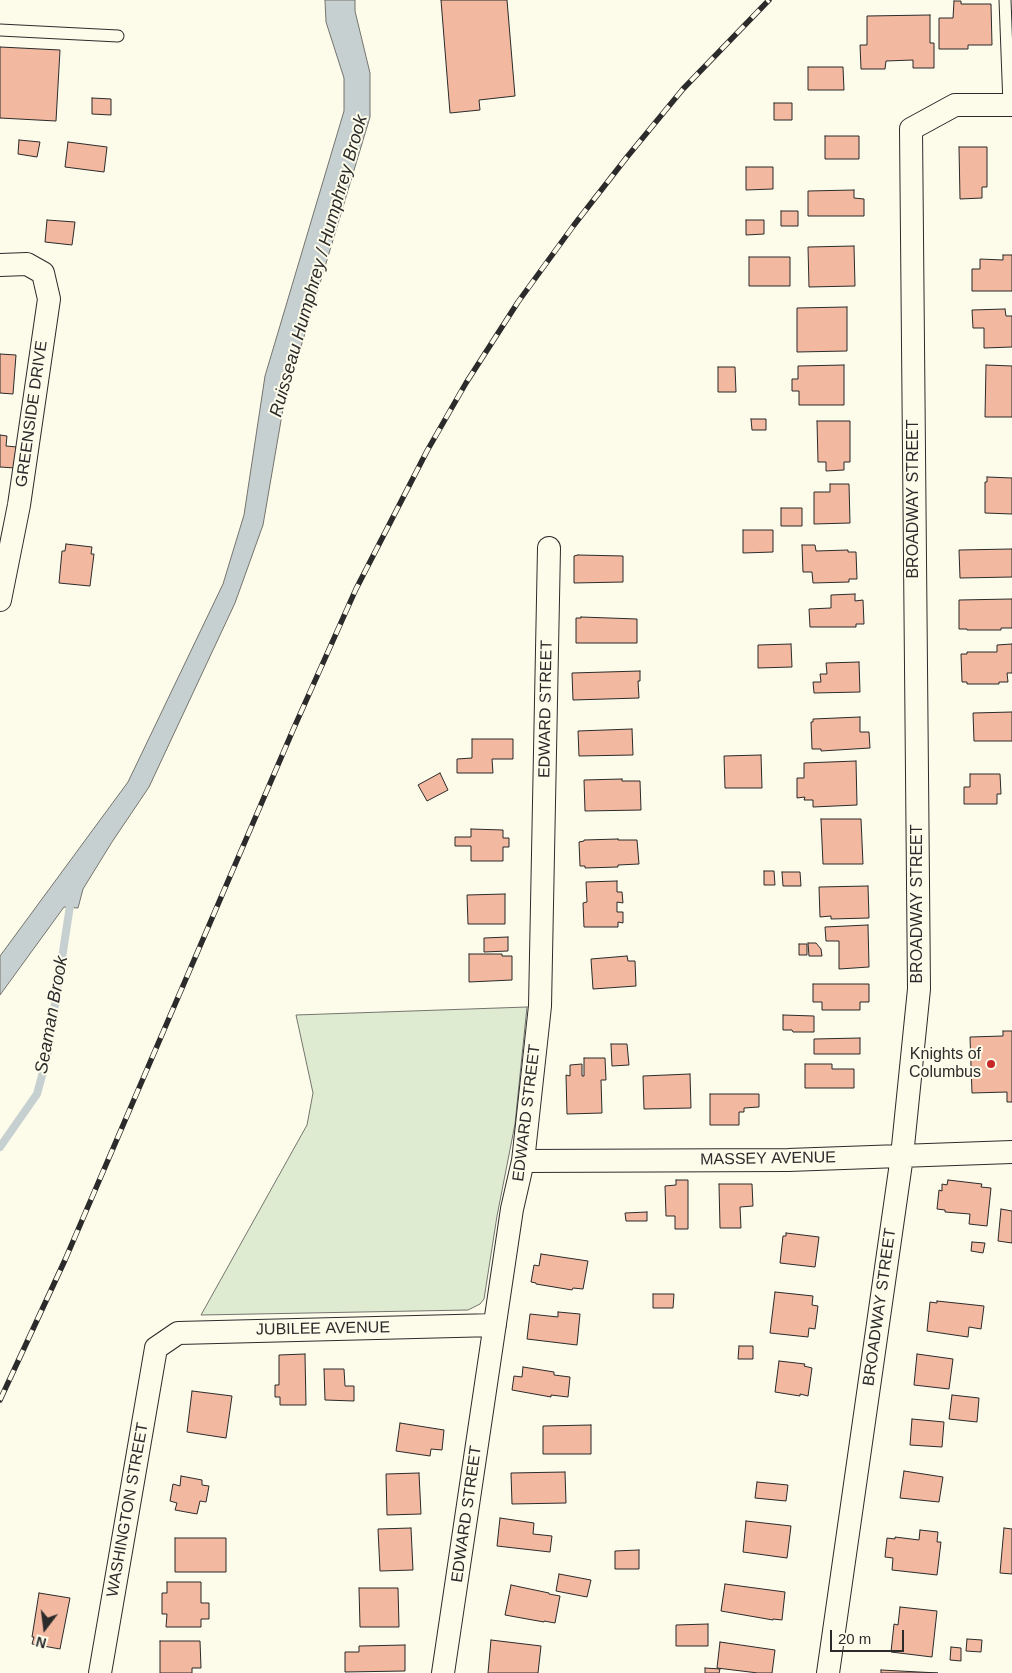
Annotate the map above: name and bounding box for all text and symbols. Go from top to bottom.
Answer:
water label: Ruisseau Humphrey / Humphrey Brook [265,113,373,419]
street label: GREENSIDE DRIVE [12,340,52,488]
street label: BROADWAY STREET [904,419,924,579]
street label: EDWARD STREET [535,640,557,778]
street label: BROADWAY STREET [908,824,928,984]
water label: Seaman Brook [31,954,73,1076]
street label: EDWARD STREET [509,1043,545,1183]
place label: Knights of Columbus [909,1045,981,1083]
marker: Knights of Columbus [985,1058,997,1070]
street label: MASSEY AVENUE [700,1148,836,1170]
street label: BROADWAY STREET [859,1227,901,1387]
street label: JUBILEE AVENUE [256,1318,390,1340]
street label: WASHINGTON STREET [103,1421,153,1599]
street label: EDWARD STREET [448,1444,486,1584]
north arrow [20,1603,70,1653]
scale bar [832,1620,906,1652]
text: 20 m [838,1630,871,1647]
text: N [34,1633,48,1652]

